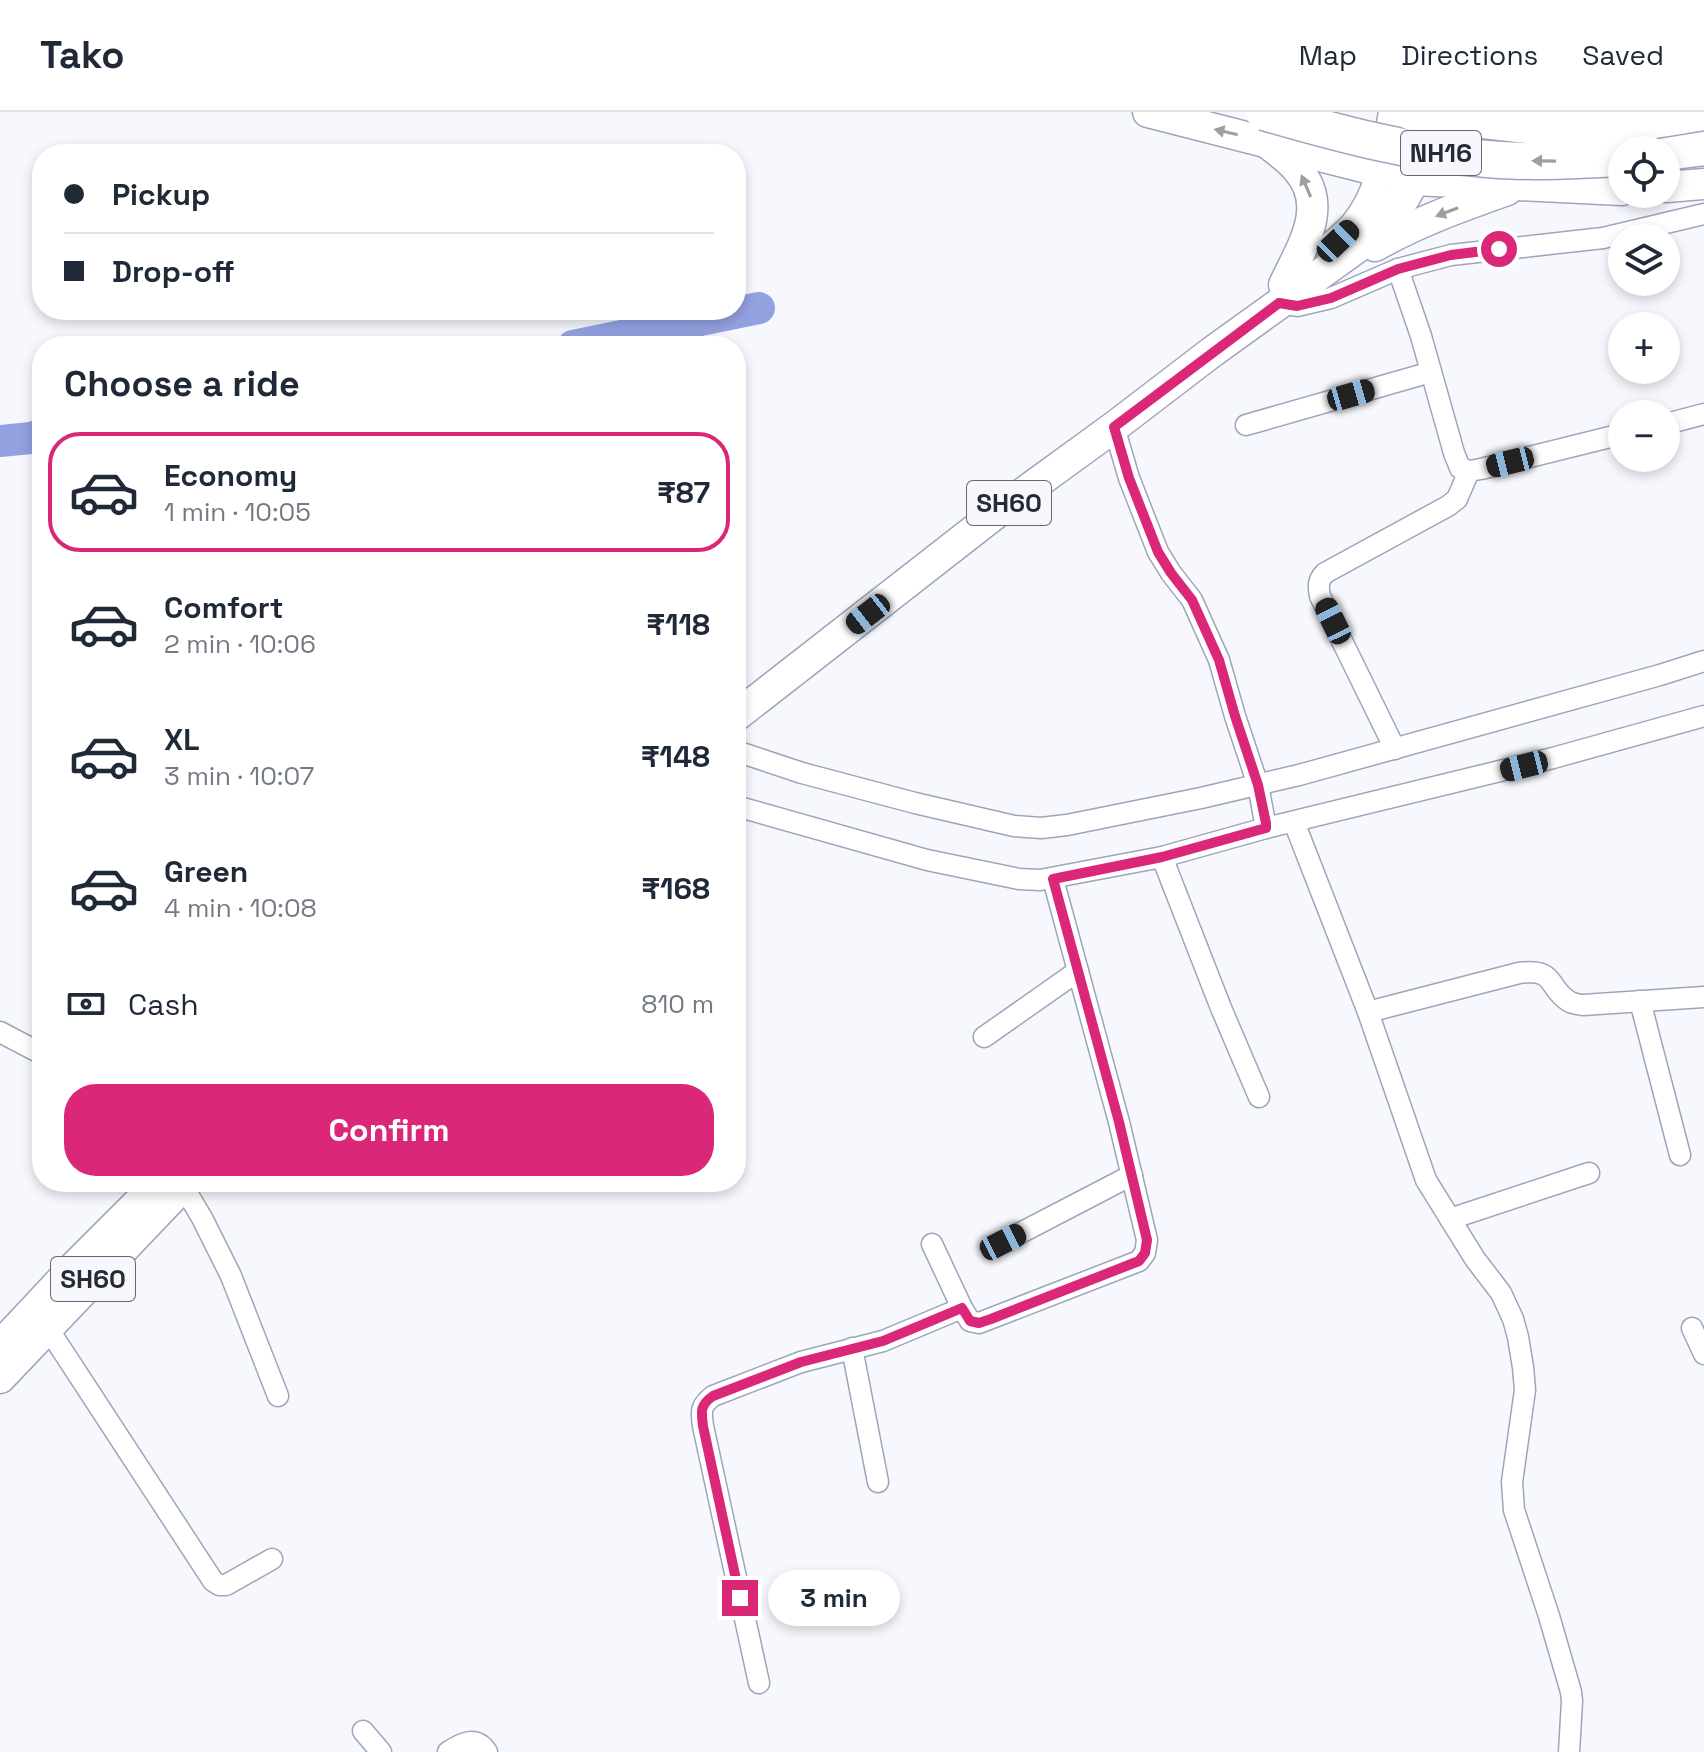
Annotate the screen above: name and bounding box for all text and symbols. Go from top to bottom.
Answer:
text: Tako [40,31,125,79]
text: Map [1299,37,1357,73]
text: Directions [1401,37,1538,73]
text: Saved [1582,37,1664,73]
one-way arrow [1214,125,1239,138]
road number: NH16 [1401,131,1481,175]
map controls [1608,136,1680,472]
button: locate [1608,136,1680,208]
one-way arrow [1531,155,1556,167]
one-way arrow [1300,174,1313,198]
text: Pickup [112,175,210,214]
one-way arrow [1435,206,1459,219]
car [1312,216,1364,266]
button: layers [1608,224,1680,296]
route start [1481,231,1517,267]
text: Drop-off [112,252,235,291]
button: + [1608,312,1680,384]
text: Choose a ride [64,361,300,407]
car [1325,377,1377,413]
button: − [1608,400,1680,472]
car [1484,445,1536,479]
icon: car [68,456,140,528]
text: Economy [164,456,297,495]
text: ₹87 [657,473,710,512]
road number: SH60 [967,481,1051,525]
text: 1 min · 10:05 [164,495,311,529]
icon: car [68,588,140,660]
text: Comfort [164,588,283,627]
car [842,590,894,638]
car [1312,594,1354,648]
text: ₹118 [646,605,710,644]
text: 2 min · 10:06 [164,627,316,661]
icon: car [68,720,140,792]
text: XL [164,720,200,759]
text: ₹148 [641,737,710,776]
car [1498,749,1550,783]
text: 3 min · 10:07 [164,759,314,793]
icon: car [68,852,140,924]
text: Green [164,852,248,891]
text: ₹168 [641,869,710,908]
text: 4 min · 10:08 [164,891,317,925]
icon: cash [64,982,108,1026]
text: Cash [128,985,199,1024]
text: 810 m [641,987,714,1021]
button: Confirm [64,1084,714,1176]
car [976,1220,1030,1264]
road number: SH60 [51,1257,135,1301]
callout: 3 min [768,1570,900,1626]
route end [722,1580,758,1616]
text: 3 min [800,1581,868,1615]

